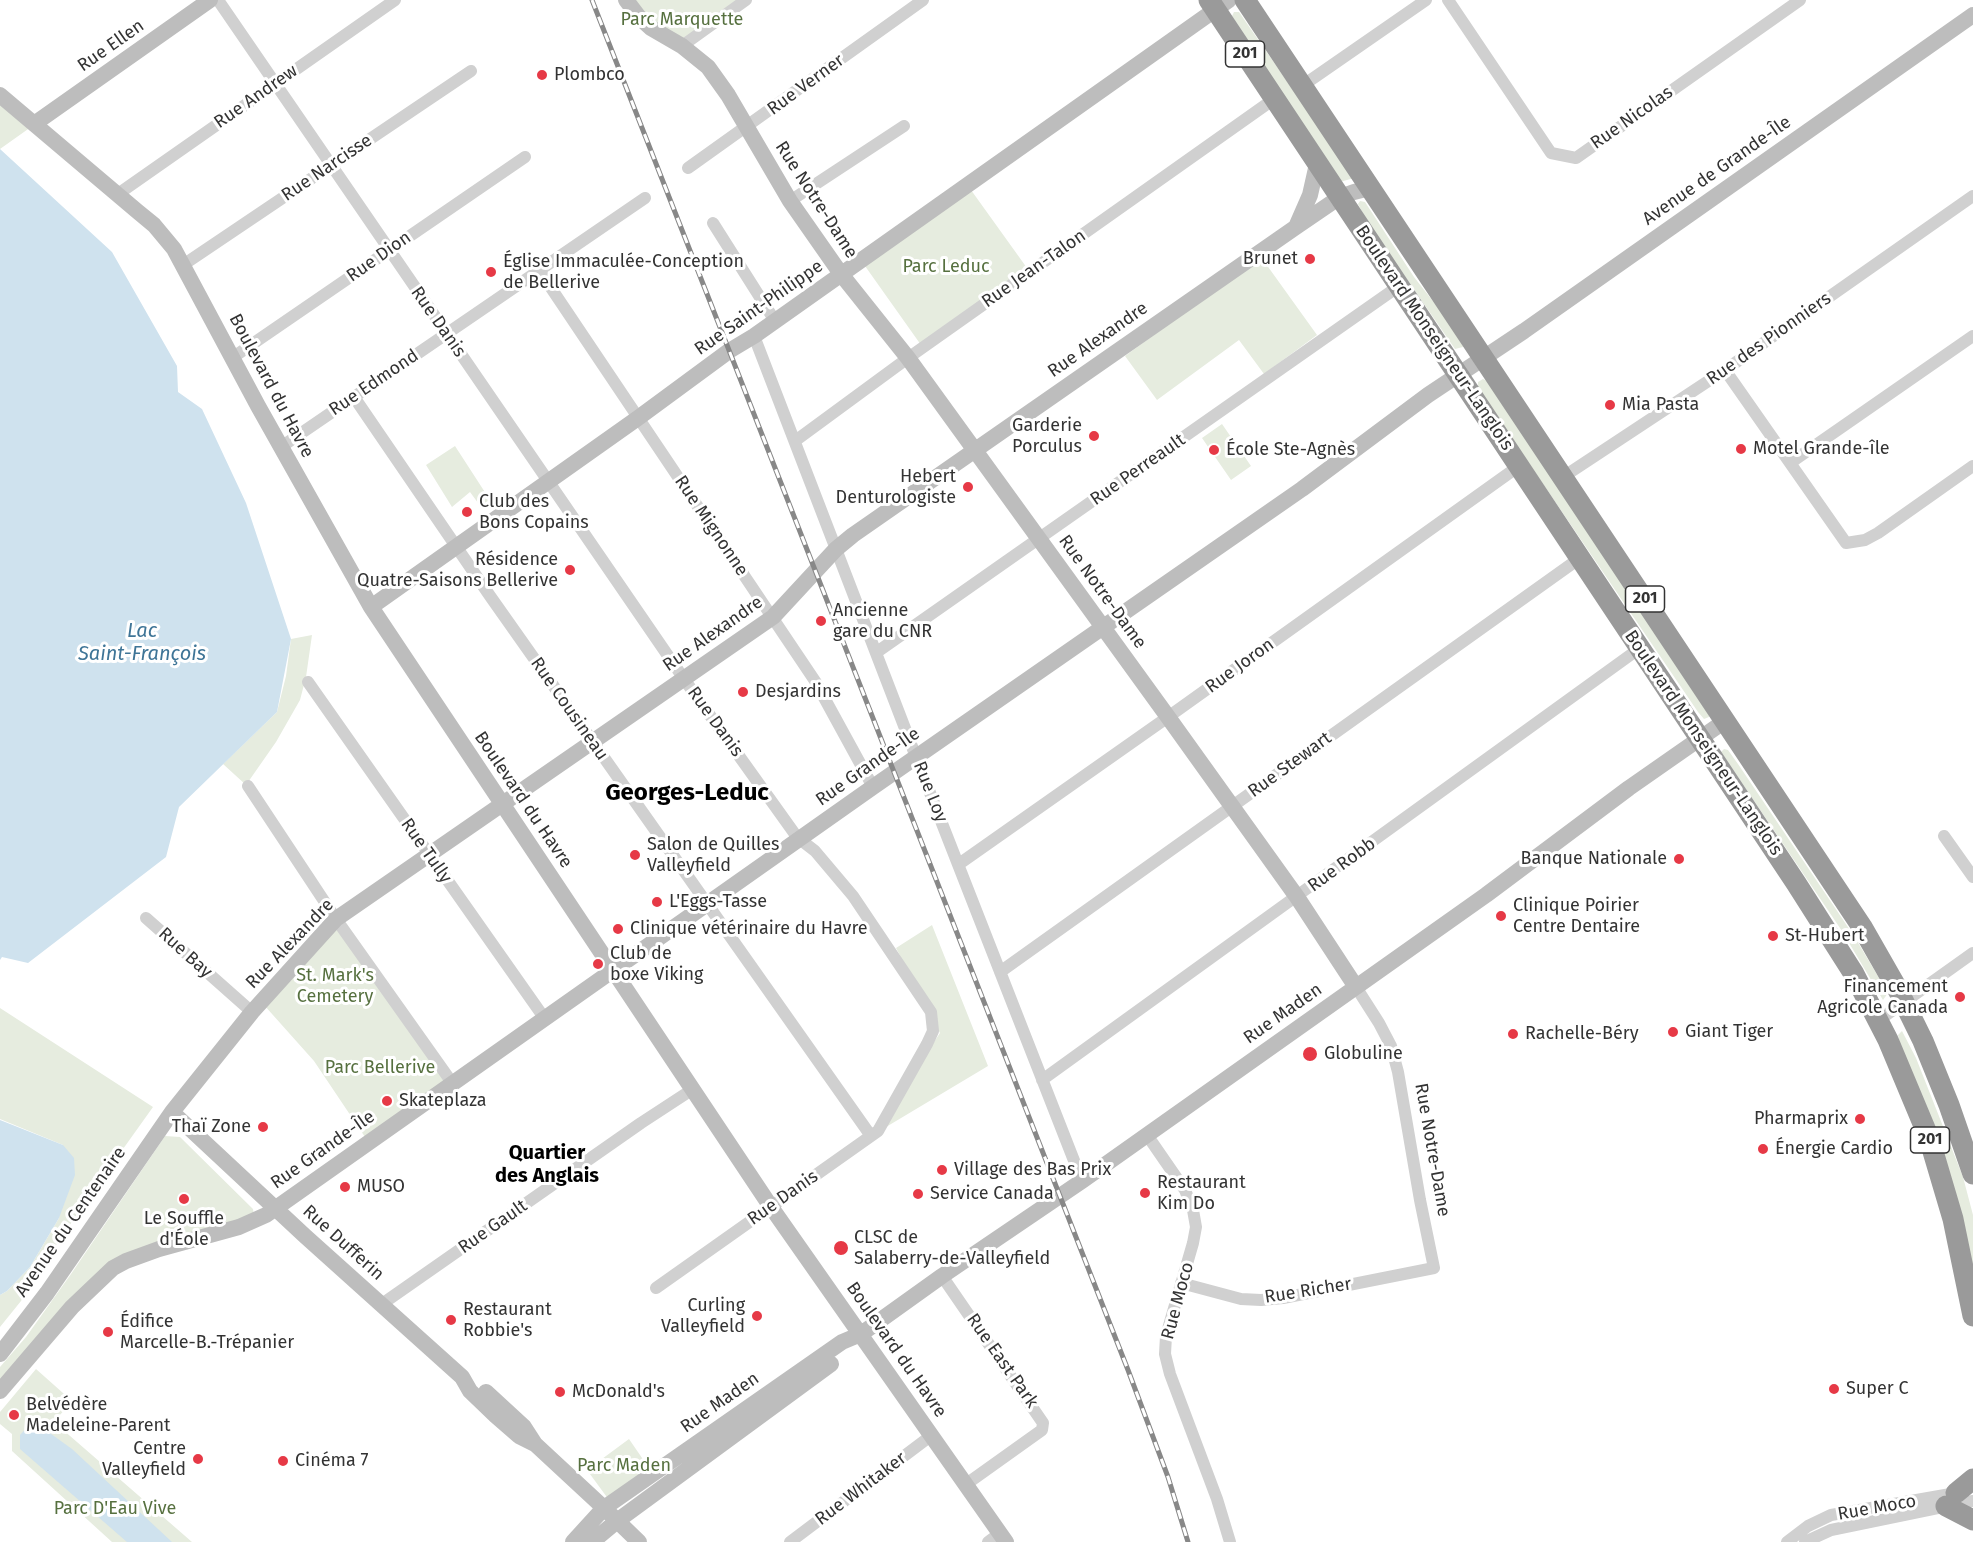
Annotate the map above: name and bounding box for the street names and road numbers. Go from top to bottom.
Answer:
street label: Rue Ellen [74,15,148,77]
road number: 201 [1226,41,1264,67]
street label: Rue Verner [763,50,849,120]
street label: Rue Andrew [210,60,302,134]
street label: Rue Nicolas [1587,82,1677,154]
street label: Avenue de Grande-Île [1639,112,1795,230]
street label: Rue Narcisse [278,130,376,206]
street label: Rue Notre-Dame [770,137,862,263]
street label: Boulevard Monseigneur-Langlois [1350,221,1518,455]
street label: Rue Jean-Talon [978,225,1090,313]
street label: Rue Dion [343,227,415,287]
street label: Rue Saint-Philippe [691,256,827,360]
street label: Rue Danis [406,283,470,361]
street label: Rue des Pionniers [1703,288,1835,390]
street label: Rue Alexandre [1044,298,1152,382]
street label: Boulevard du Havre [224,310,318,462]
street label: Rue Edmond [325,345,423,421]
street label: Rue Perreault [1086,429,1190,511]
street label: Rue Mignonne [670,472,752,580]
street label: Rue Notre-Dame [1054,531,1150,653]
road number: 201 [1626,586,1664,612]
street label: Rue Alexandre [659,592,767,676]
street label: Boulevard Monseigneur-Langlois [1619,626,1787,860]
street label: Rue Joron [1202,634,1278,698]
street label: Rue Cousineau [526,653,612,765]
street label: Rue Danis [682,683,748,761]
street label: Rue Grande-Île [812,723,924,811]
street label: Boulevard du Havre [469,728,577,872]
street label: Rue Stewart [1244,728,1336,802]
street label: Rue Loy [908,758,952,826]
street label: Rue Tully [396,814,456,888]
street label: Rue Robb [1304,833,1380,897]
street label: Rue Alexandre [242,894,338,994]
street label: Rue Bay [154,923,216,983]
street label: Rue Maden [1240,979,1326,1049]
street label: Rue Notre-Dame [1410,1082,1454,1218]
street label: Rue Grande-Île [267,1106,379,1194]
road number: 201 [1910,1127,1950,1153]
street label: Avenue du Centenaire [11,1143,131,1301]
street label: Rue Danis [744,1166,822,1230]
street label: Rue Gault [454,1195,532,1259]
street label: Rue Dufferin [298,1201,388,1285]
street label: Rue Moco [1157,1260,1199,1342]
street label: Rue Richer [1263,1273,1353,1309]
street label: Boulevard du Havre [841,1278,951,1422]
street label: Rue East Park [962,1310,1042,1412]
street label: Rue Maden [677,1368,763,1438]
street label: Rue Whitaker [811,1448,911,1530]
street label: Rue Moco [1836,1490,1918,1526]

